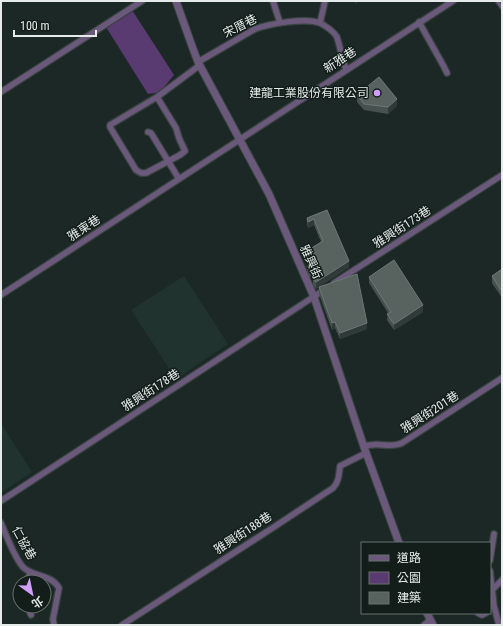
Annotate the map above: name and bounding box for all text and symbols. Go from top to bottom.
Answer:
scale bar [14,12,96,38]
street label: 宋厝巷 [221,12,259,40]
text: 100 m [20,19,50,33]
street label: 新雅巷 [321,44,359,76]
place label: 建龍工業股份有限公司 [249,86,369,100]
marker: 建龍工業股份有限公司 [372,88,382,98]
street label: 雅興街173巷 [371,203,433,251]
street label: 雅東巷 [65,212,103,244]
street label: 雅興街 [297,243,325,281]
street label: 雅興街178巷 [120,366,182,414]
street label: 雅興街201巷 [399,388,461,436]
street label: 雅興街188巷 [212,509,274,557]
street label: 仁協巷 [9,524,39,562]
legend [361,542,491,614]
text: 道路 [397,551,421,565]
text: 公園 [397,571,421,585]
north arrow [12,574,52,614]
text: 建築 [397,591,421,605]
text: 北 [29,594,45,610]

